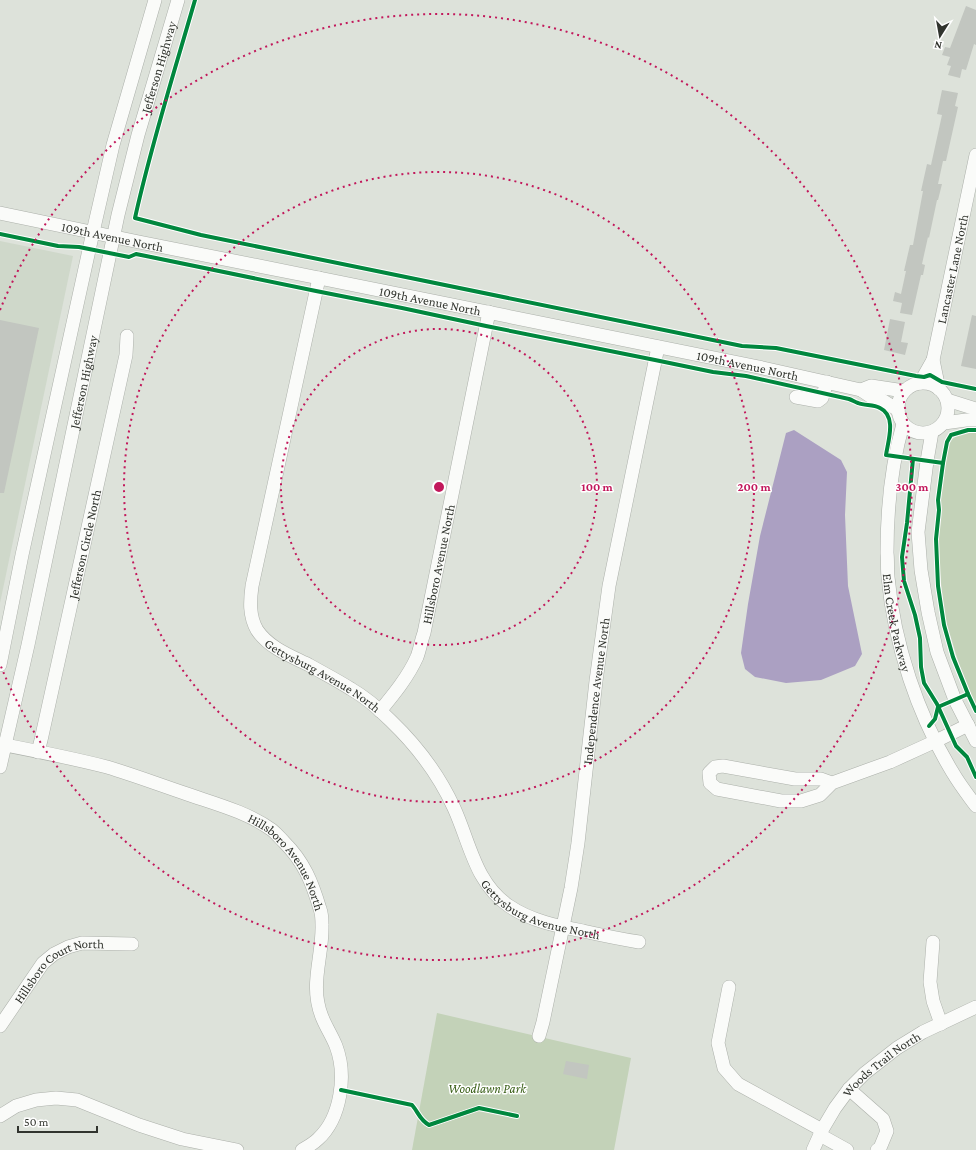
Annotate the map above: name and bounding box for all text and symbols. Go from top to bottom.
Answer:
north arrow [920,16,960,56]
street label: Jefferson Highway [138,18,180,116]
text: N [933,39,943,52]
street label: Lancaster Lane North [934,213,971,325]
street label: 109th Avenue North [60,219,165,255]
street label: 109th Avenue North [378,283,482,319]
street label: Jefferson Highway [66,333,101,431]
street label: 109th Avenue North [695,348,800,384]
centre of rings [432,480,446,494]
text: 100 m [581,480,614,494]
text: 200 m [737,480,771,494]
text: 300 m [896,480,929,494]
street label: Jefferson Circle North [65,488,104,601]
street label: Hillsboro Avenue North [419,503,458,625]
street label: Elm Creek Parkway [880,573,914,675]
street label: Independence Avenue North [580,617,613,765]
street label: Gettysburg Avenue North [262,636,384,716]
street label: Hillsboro Avenue North [246,810,327,913]
street label: Gettysburg Avenue North [478,876,601,942]
street label: Hillsboro Court North [11,936,104,1006]
street label: Woods Trail North [839,1028,923,1100]
park label: Woodlawn Park [448,1081,527,1096]
scale bar [18,1108,97,1134]
text: 50 m [24,1115,49,1129]

